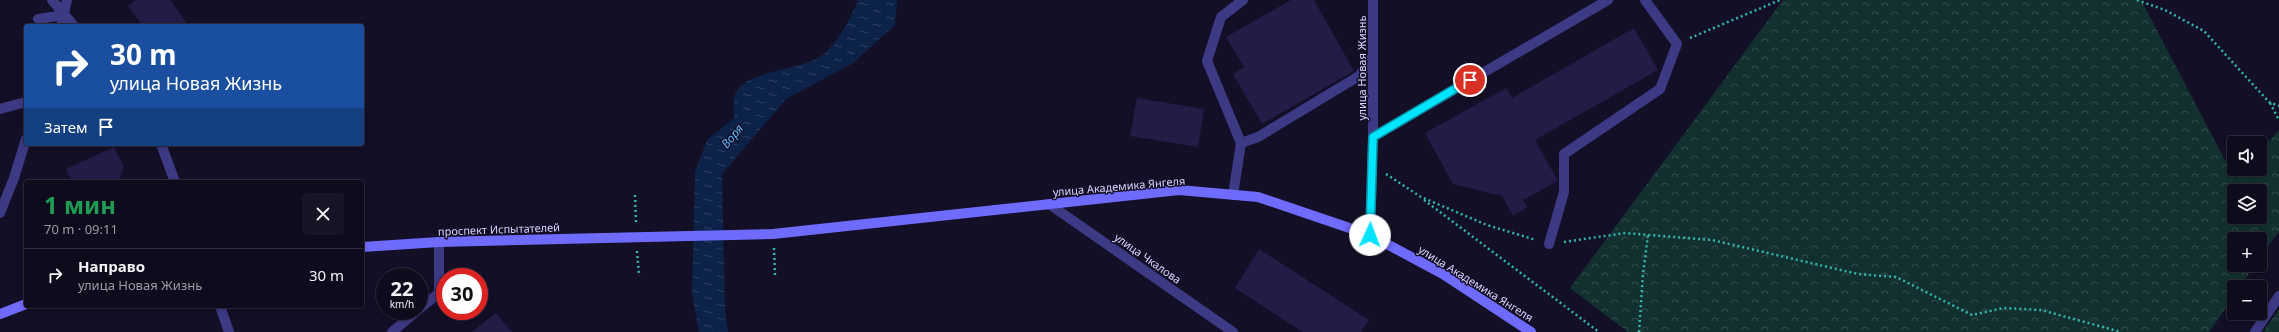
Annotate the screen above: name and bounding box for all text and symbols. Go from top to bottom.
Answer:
street label: улица Новая Жизнь [1354,15,1369,121]
text: 30 m [110,35,177,73]
icon: right [44,40,96,92]
pin [1453,63,1487,97]
icon: arrive [1459,69,1481,91]
text: улица Новая Жизнь [110,71,282,95]
icon: arrive [95,116,117,138]
text: Затем [44,117,87,137]
water label: Воря [717,120,747,152]
map controls [2227,136,2267,320]
button: sound [2227,136,2267,176]
street label: улица Академика Янгеля [1052,173,1186,199]
button: layers [2227,184,2267,224]
text: 1 мин [44,188,116,221]
button: close [302,193,344,235]
position arrow [1349,214,1391,256]
street label: проспект Испытателей [438,219,560,239]
text: 70 m · 09:11 [44,220,118,238]
street label: улица Чкалова [1112,229,1184,287]
button: + [2227,232,2267,272]
street label: улица Академика Янгеля [1416,241,1536,325]
text: Направо [78,256,145,276]
icon: right [44,264,66,286]
text: 30 m [309,265,344,285]
speed limit sign: 30 [436,268,488,320]
text: 22 [391,275,413,302]
text: улица Новая Жизнь [78,276,202,294]
button: − [2227,280,2267,320]
text: km/h [390,297,414,311]

